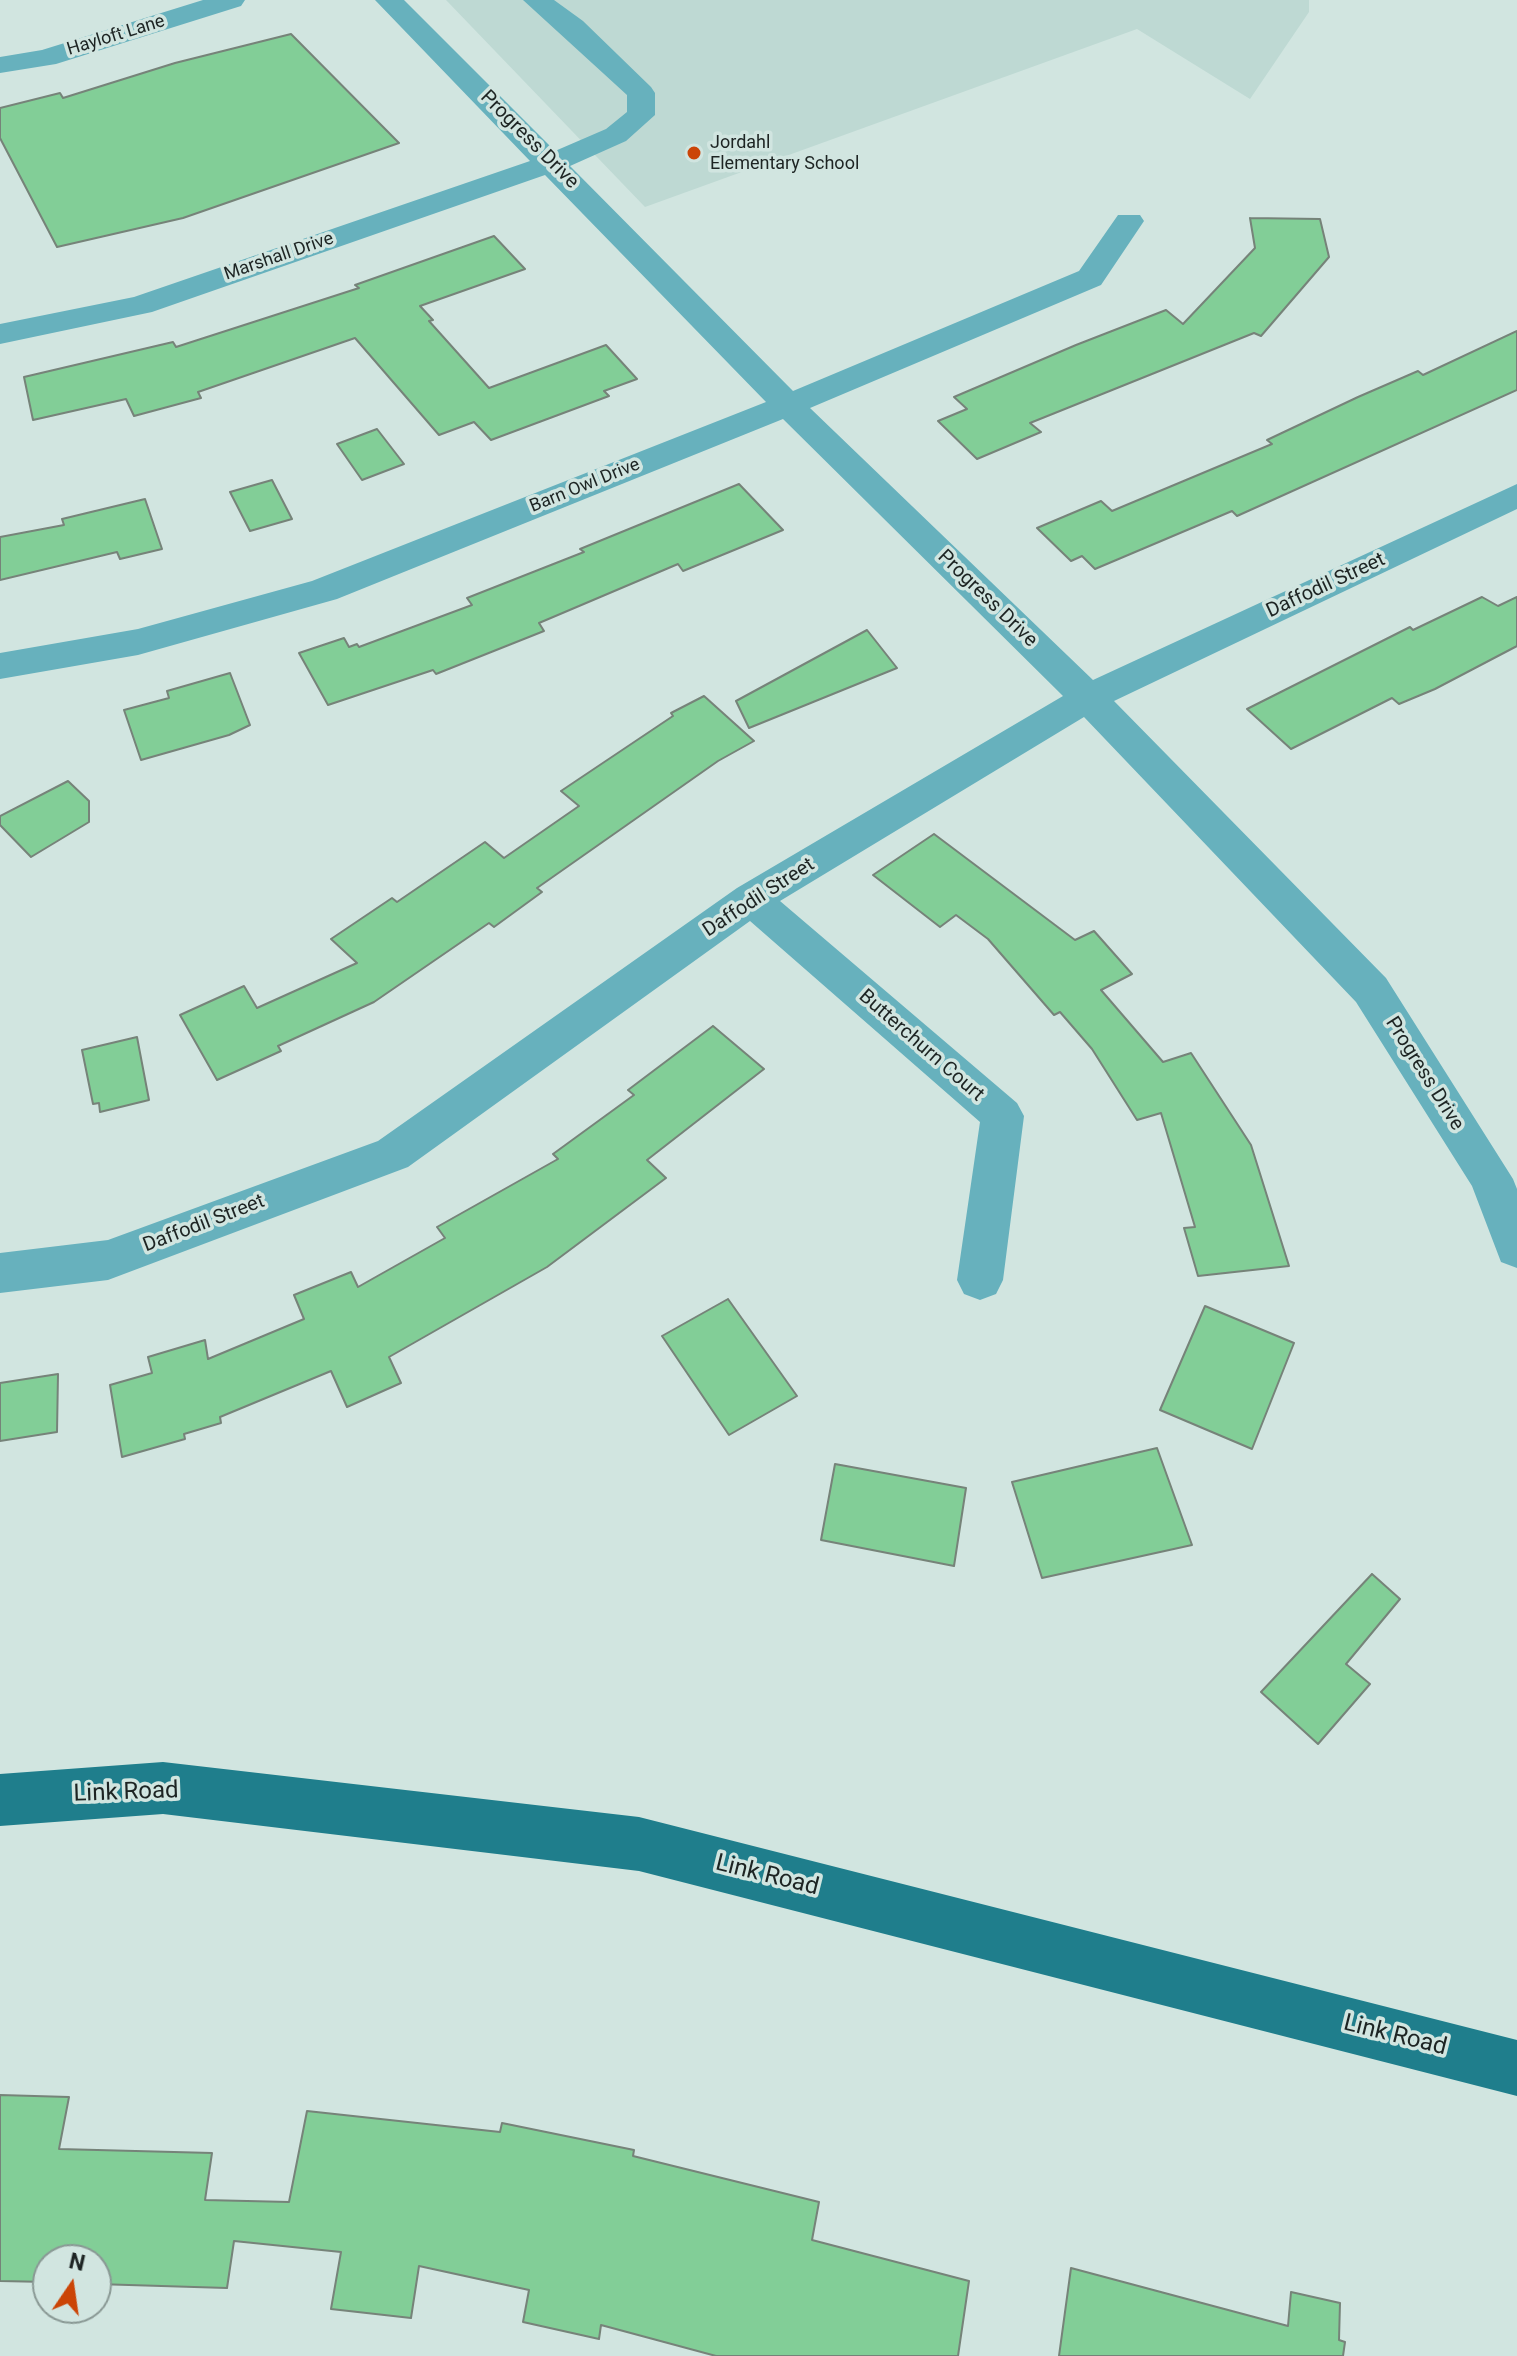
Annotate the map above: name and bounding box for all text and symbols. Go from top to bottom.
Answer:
street label: Hayloft Lane [64,11,168,61]
street label: Progress Drive [475,86,583,194]
place label: Jordahl Elementary School [710,132,859,174]
marker: Jordahl Elementary School [685,144,703,162]
street label: Marshall Drive [221,228,337,286]
street label: Barn Owl Drive [527,454,643,518]
street label: Progress Drive [932,545,1042,653]
street label: Daffodil Street [1263,548,1389,624]
street label: Daffodil Street [699,853,819,943]
street label: Butterchurn Court [853,985,989,1107]
street label: Progress Drive [1379,1013,1469,1135]
street label: Daffodil Street [140,1190,268,1258]
street label: Link Road [73,1777,179,1809]
street label: Link Road [712,1849,822,1903]
street label: Link Road [1340,2009,1450,2063]
north arrow [32,2244,112,2324]
text: N [67,2248,87,2276]

